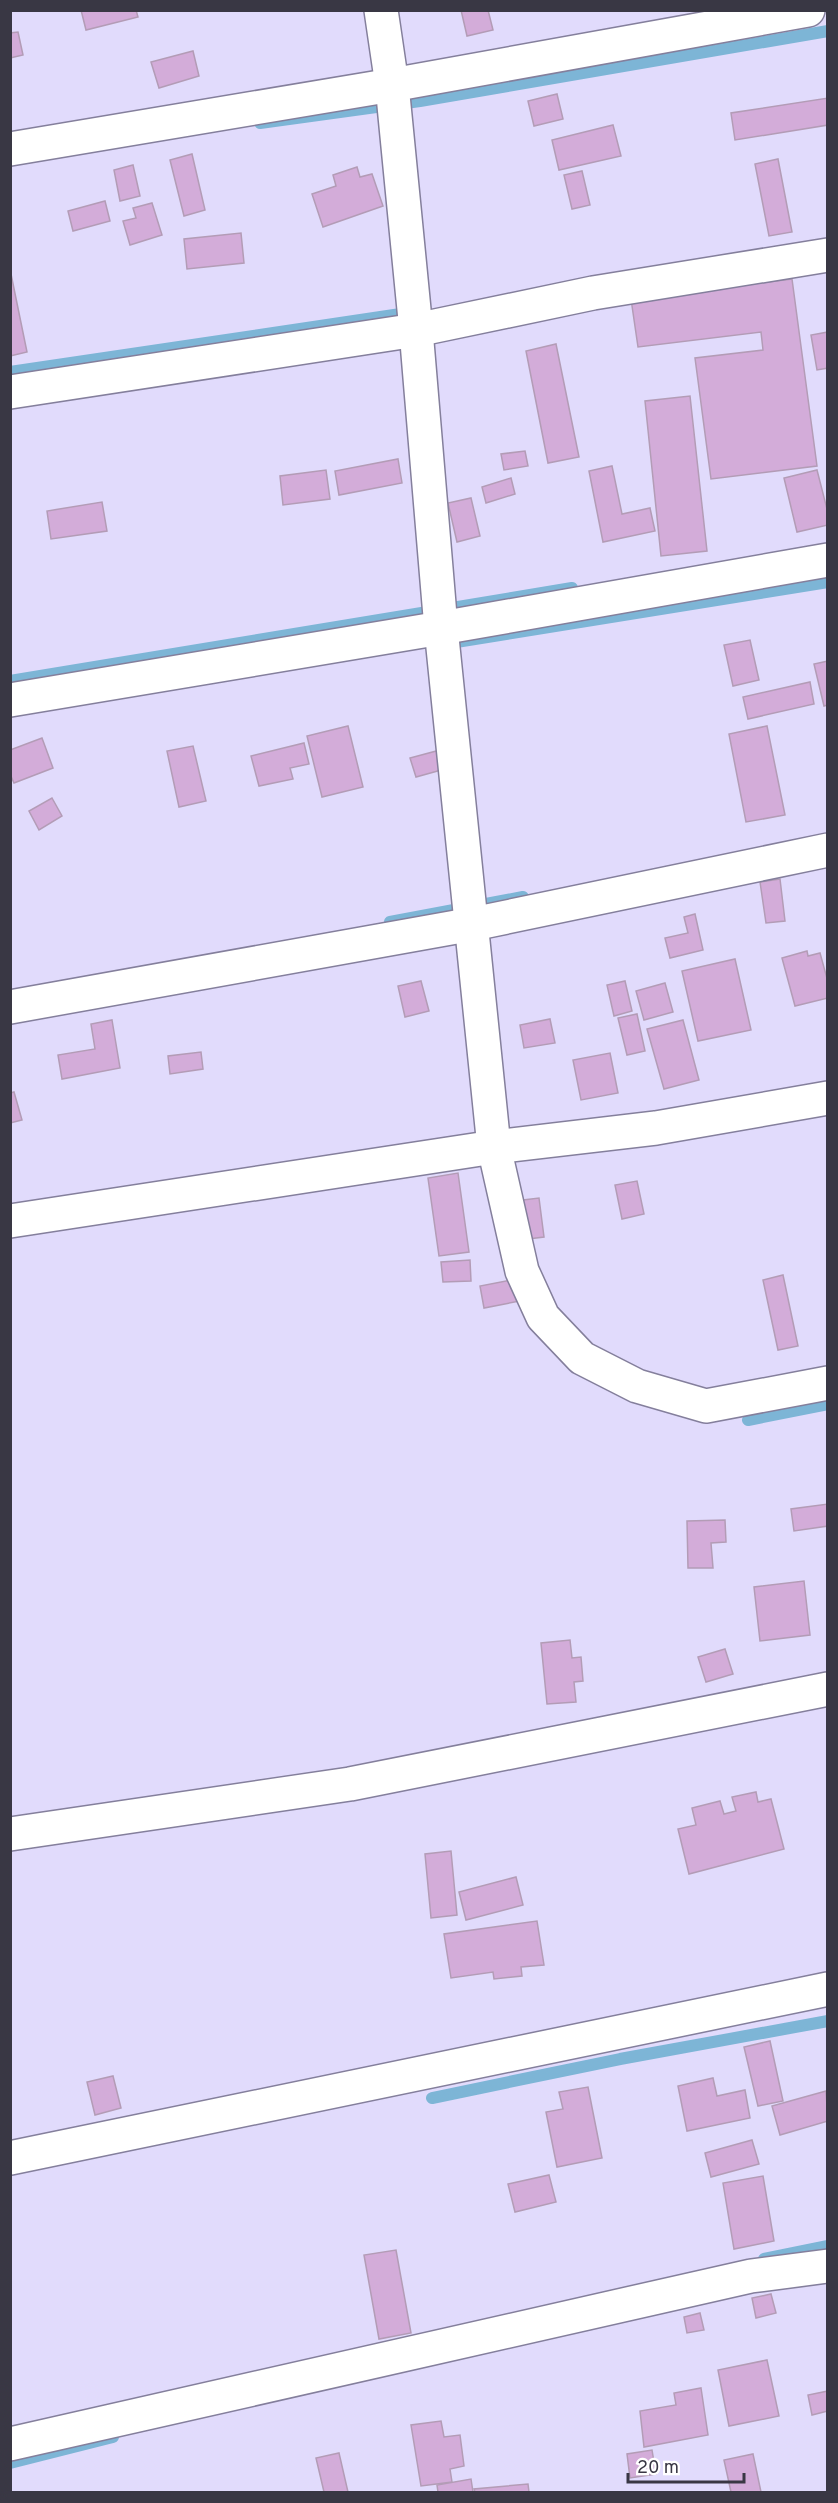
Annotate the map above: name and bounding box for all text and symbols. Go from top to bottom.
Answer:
scale bar [628,2446,744,2484]
text: 20 m [637,2457,679,2480]

